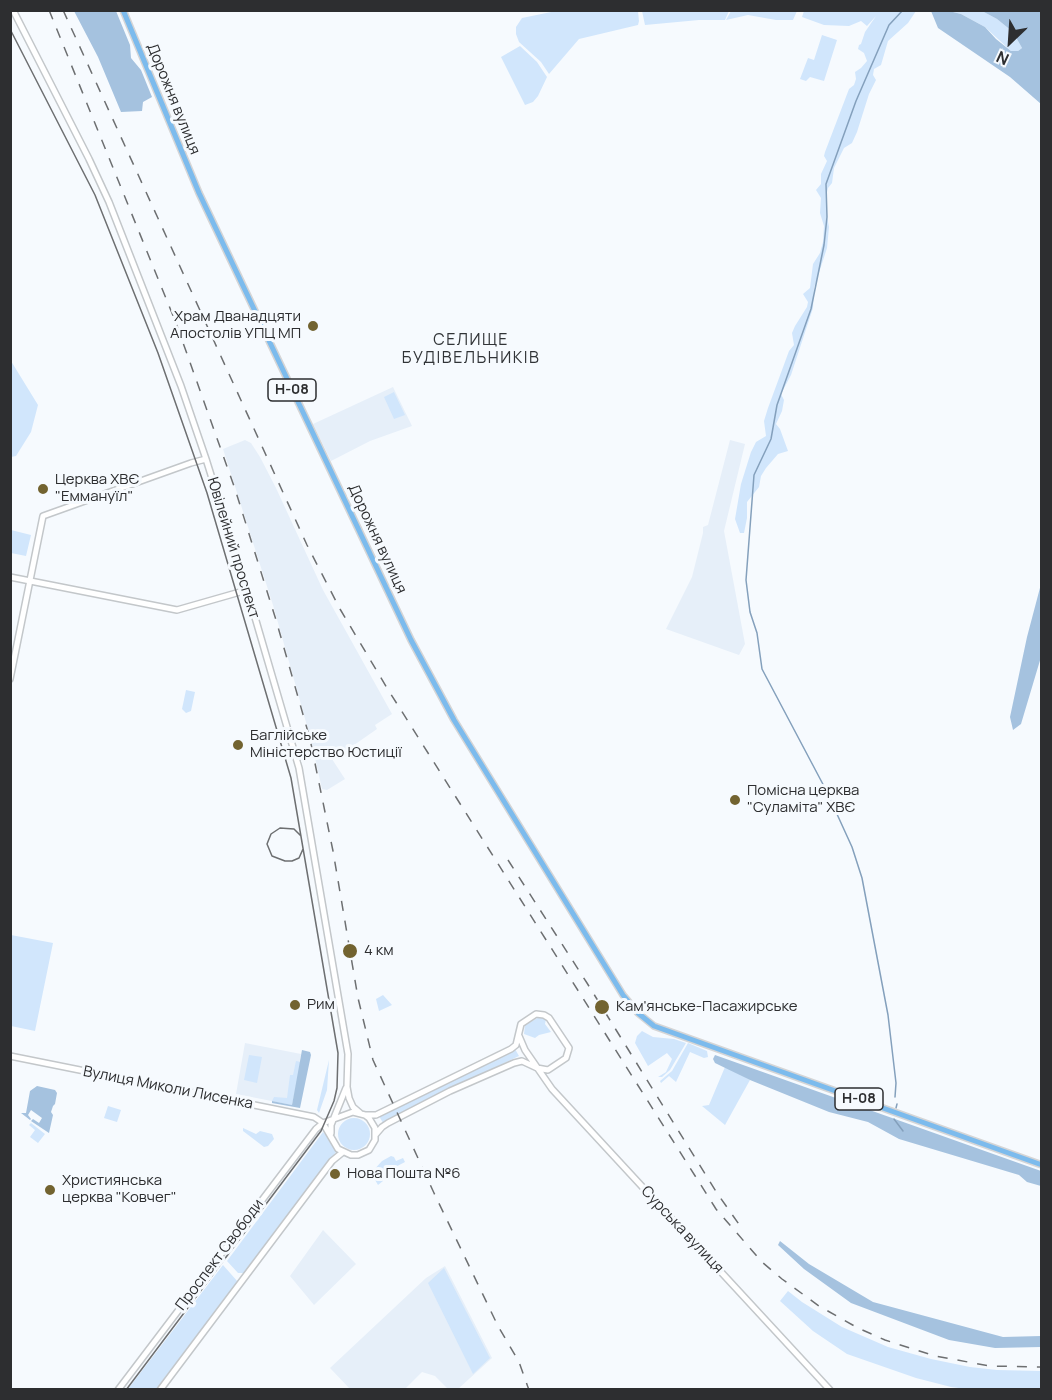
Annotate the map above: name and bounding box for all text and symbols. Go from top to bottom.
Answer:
north arrow [980,12,1040,72]
street label: Дорожня вулиця [142,41,204,157]
text: N [993,46,1012,71]
place label: Храм Дванадцяти Апостолів УПЦ МП [170,308,301,343]
marker: Храм Дванадцяти Апостолів УПЦ МП [306,319,320,333]
district label: СЕЛИЩЕ БУДІВЕЛЬНИКІВ [402,331,540,369]
road number: Н-08 [268,379,316,401]
place label: Церква ХВЄ "Еммануїл" [55,471,139,506]
street label: Ювілейний проспект [203,475,263,621]
street label: Дорожня вулиця [344,481,410,597]
marker: Церква ХВЄ "Еммануїл" [36,482,50,496]
place label: Баглійське Міністерство Юстиції [250,727,402,762]
marker: Баглійське Міністерство Юстиції [231,738,245,752]
place label: Помісна церква "Суламіта" ХВЄ [747,782,859,817]
marker: Помісна церква "Суламіта" ХВЄ [728,793,742,807]
marker: 4 км [341,942,359,960]
place label: 4 км [364,942,394,960]
place label: Рим [307,996,335,1014]
marker: Рим [288,998,302,1012]
marker: Кам'янське-Пасажирське [593,998,611,1016]
place label: Кам'янське-Пасажирське [616,998,797,1016]
street label: Вулиця Миколи Лисенка [82,1063,254,1113]
road number: Н-08 [835,1088,883,1110]
place label: Нова Пошта №6 [347,1165,461,1183]
marker: Нова Пошта №6 [328,1167,342,1181]
place label: Християнська церква "Ковчег" [62,1172,177,1207]
marker: Християнська церква "Ковчег" [43,1183,57,1197]
street label: Сурська вулиця [637,1183,727,1277]
street label: Проспект Свободи [172,1196,268,1314]

